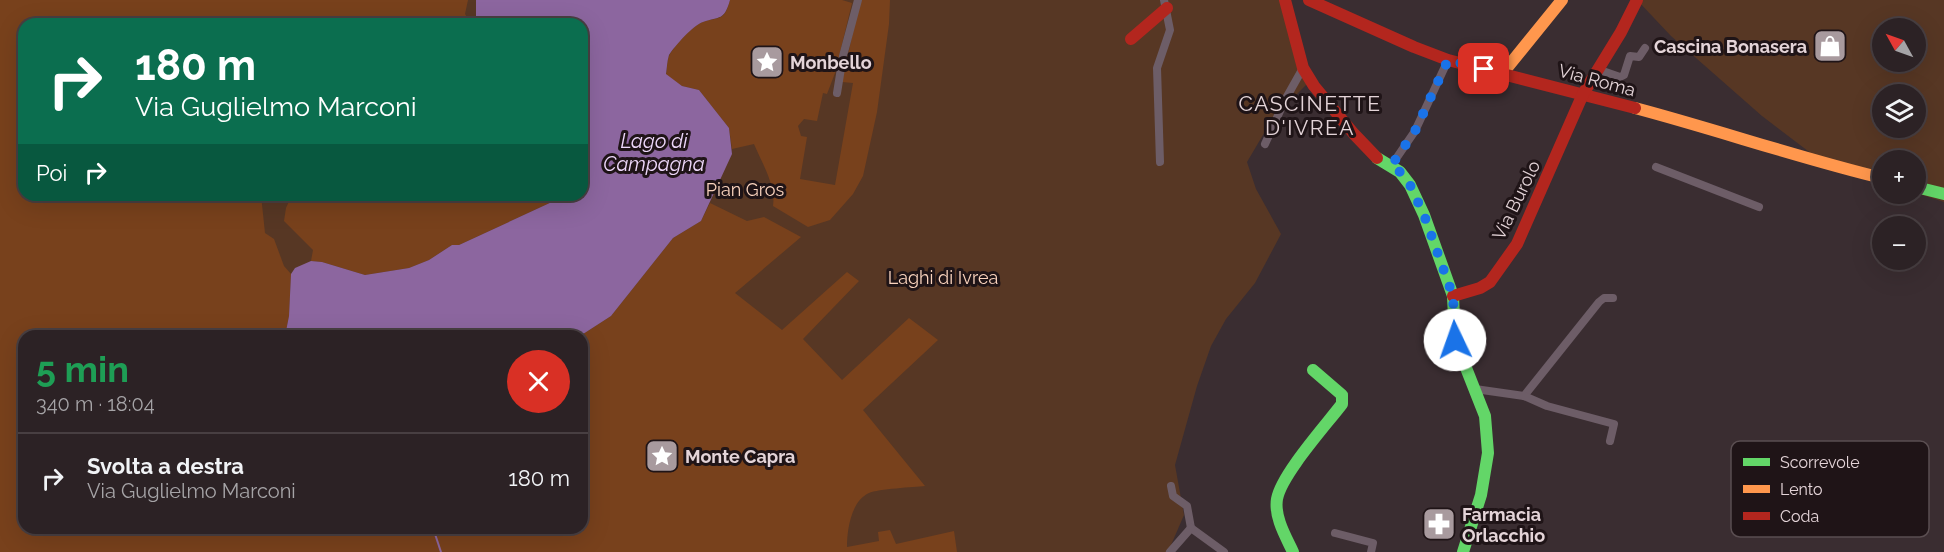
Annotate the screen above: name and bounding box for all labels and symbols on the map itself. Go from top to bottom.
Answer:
north arrow [1872,18,1926,72]
shop icon: Cascina Bonasera [1812,28,1848,64]
place label: Cascina Bonasera [1654,36,1807,57]
pin [1458,43,1509,94]
place icon: Monbello [749,44,785,80]
place label: Monbello [790,52,872,73]
street label: Via Roma [1556,60,1638,100]
district label: CASCINETTE D'IVREA [1239,91,1381,140]
water label: Lago di Campagna [603,129,705,176]
street label: Via Burolo [1488,157,1544,243]
park label: Pian Gros [706,179,784,200]
park label: Laghi di Ivrea [888,267,998,288]
position arrow [1423,308,1487,372]
place icon: Monte Capra [644,438,680,474]
legend [1731,441,1929,537]
place label: Monte Capra [685,446,795,467]
text: Scorrevole [1780,453,1860,472]
text: Lento [1780,480,1823,499]
place label: Farmacia Orlacchio [1462,504,1545,546]
pharmacy icon: Farmacia Orlacchio [1421,506,1457,542]
text: Coda [1780,507,1819,526]

